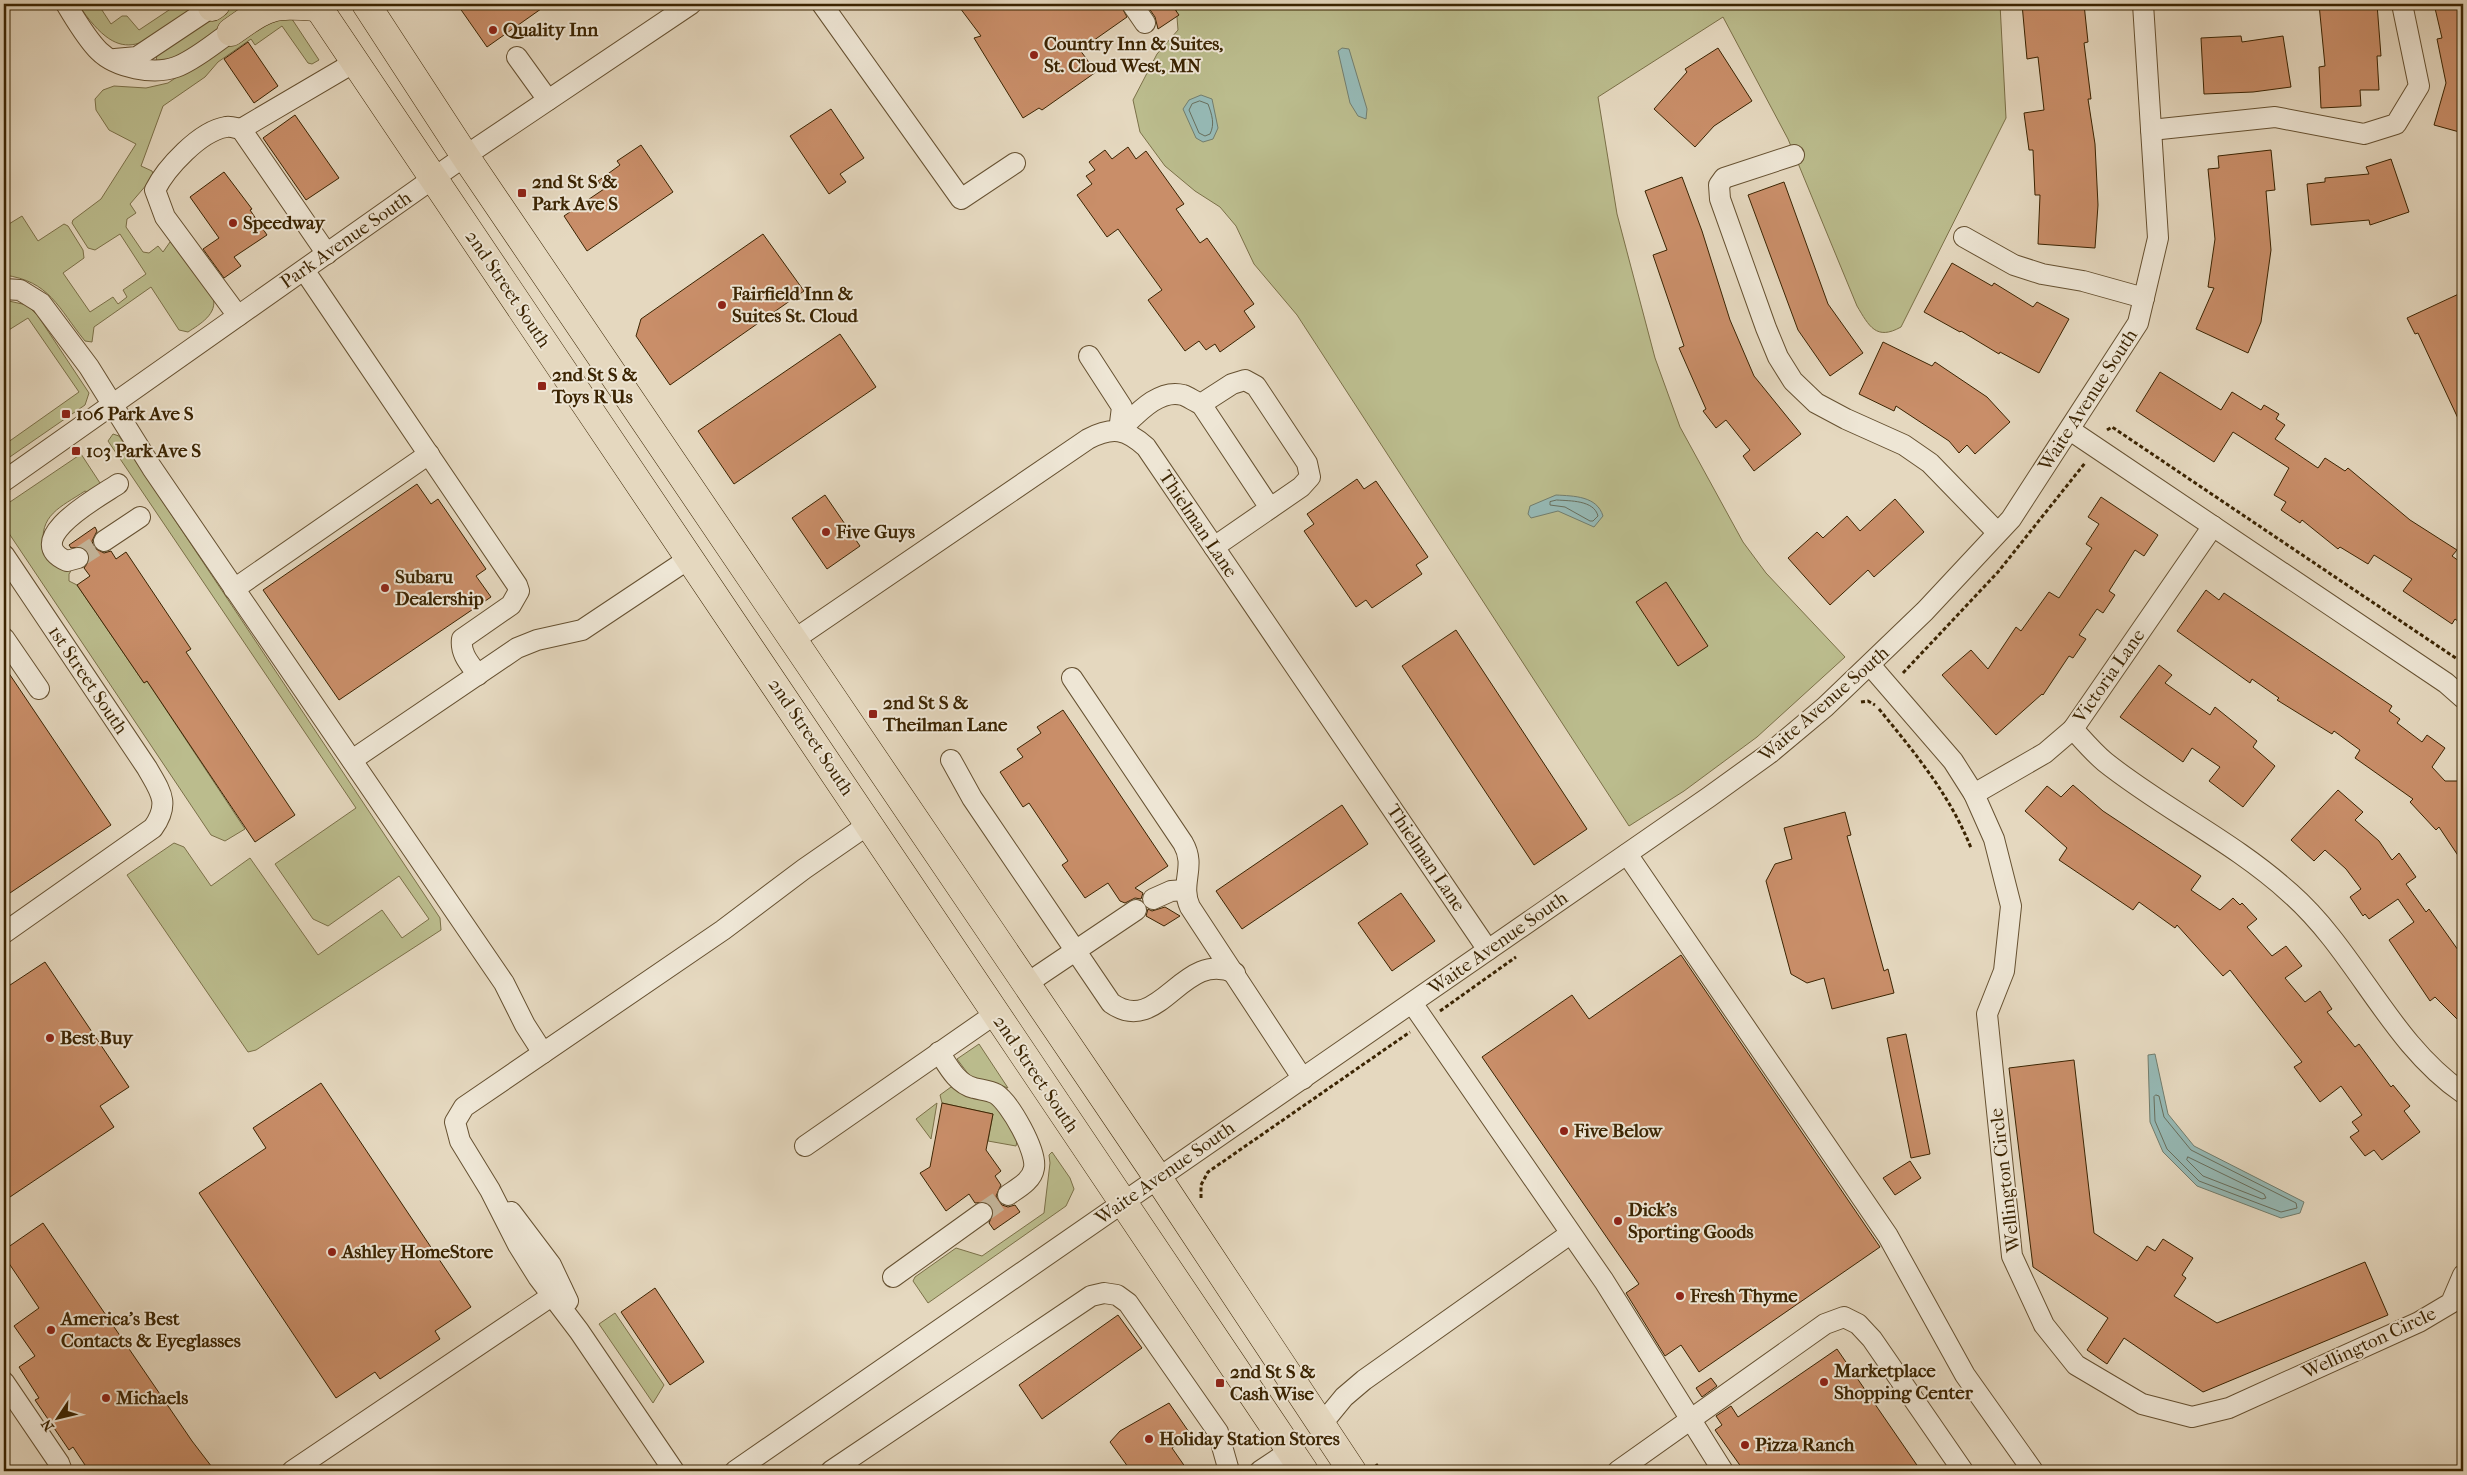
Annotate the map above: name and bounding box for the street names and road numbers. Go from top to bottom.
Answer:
street label: Park Avenue South [276,186,416,293]
street label: 2nd Street South [461,226,556,352]
street label: Waite Avenue South [2033,325,2142,476]
street label: Thielman Lane [1154,466,1242,582]
street label: 1st Street South [44,621,133,739]
street label: Victoria Lane [2068,625,2149,728]
street label: Waite Avenue South [1754,641,1894,767]
street label: 2nd Street South [764,674,859,800]
street label: Thielman Lane [1382,800,1470,916]
street label: Waite Avenue South [1423,887,1572,1000]
street label: 2nd Street South [989,1011,1084,1137]
street label: Wellington Circle [1985,1107,2025,1254]
street label: Waite Avenue South [1090,1117,1239,1230]
street label: Wellington Circle [2298,1302,2439,1384]

